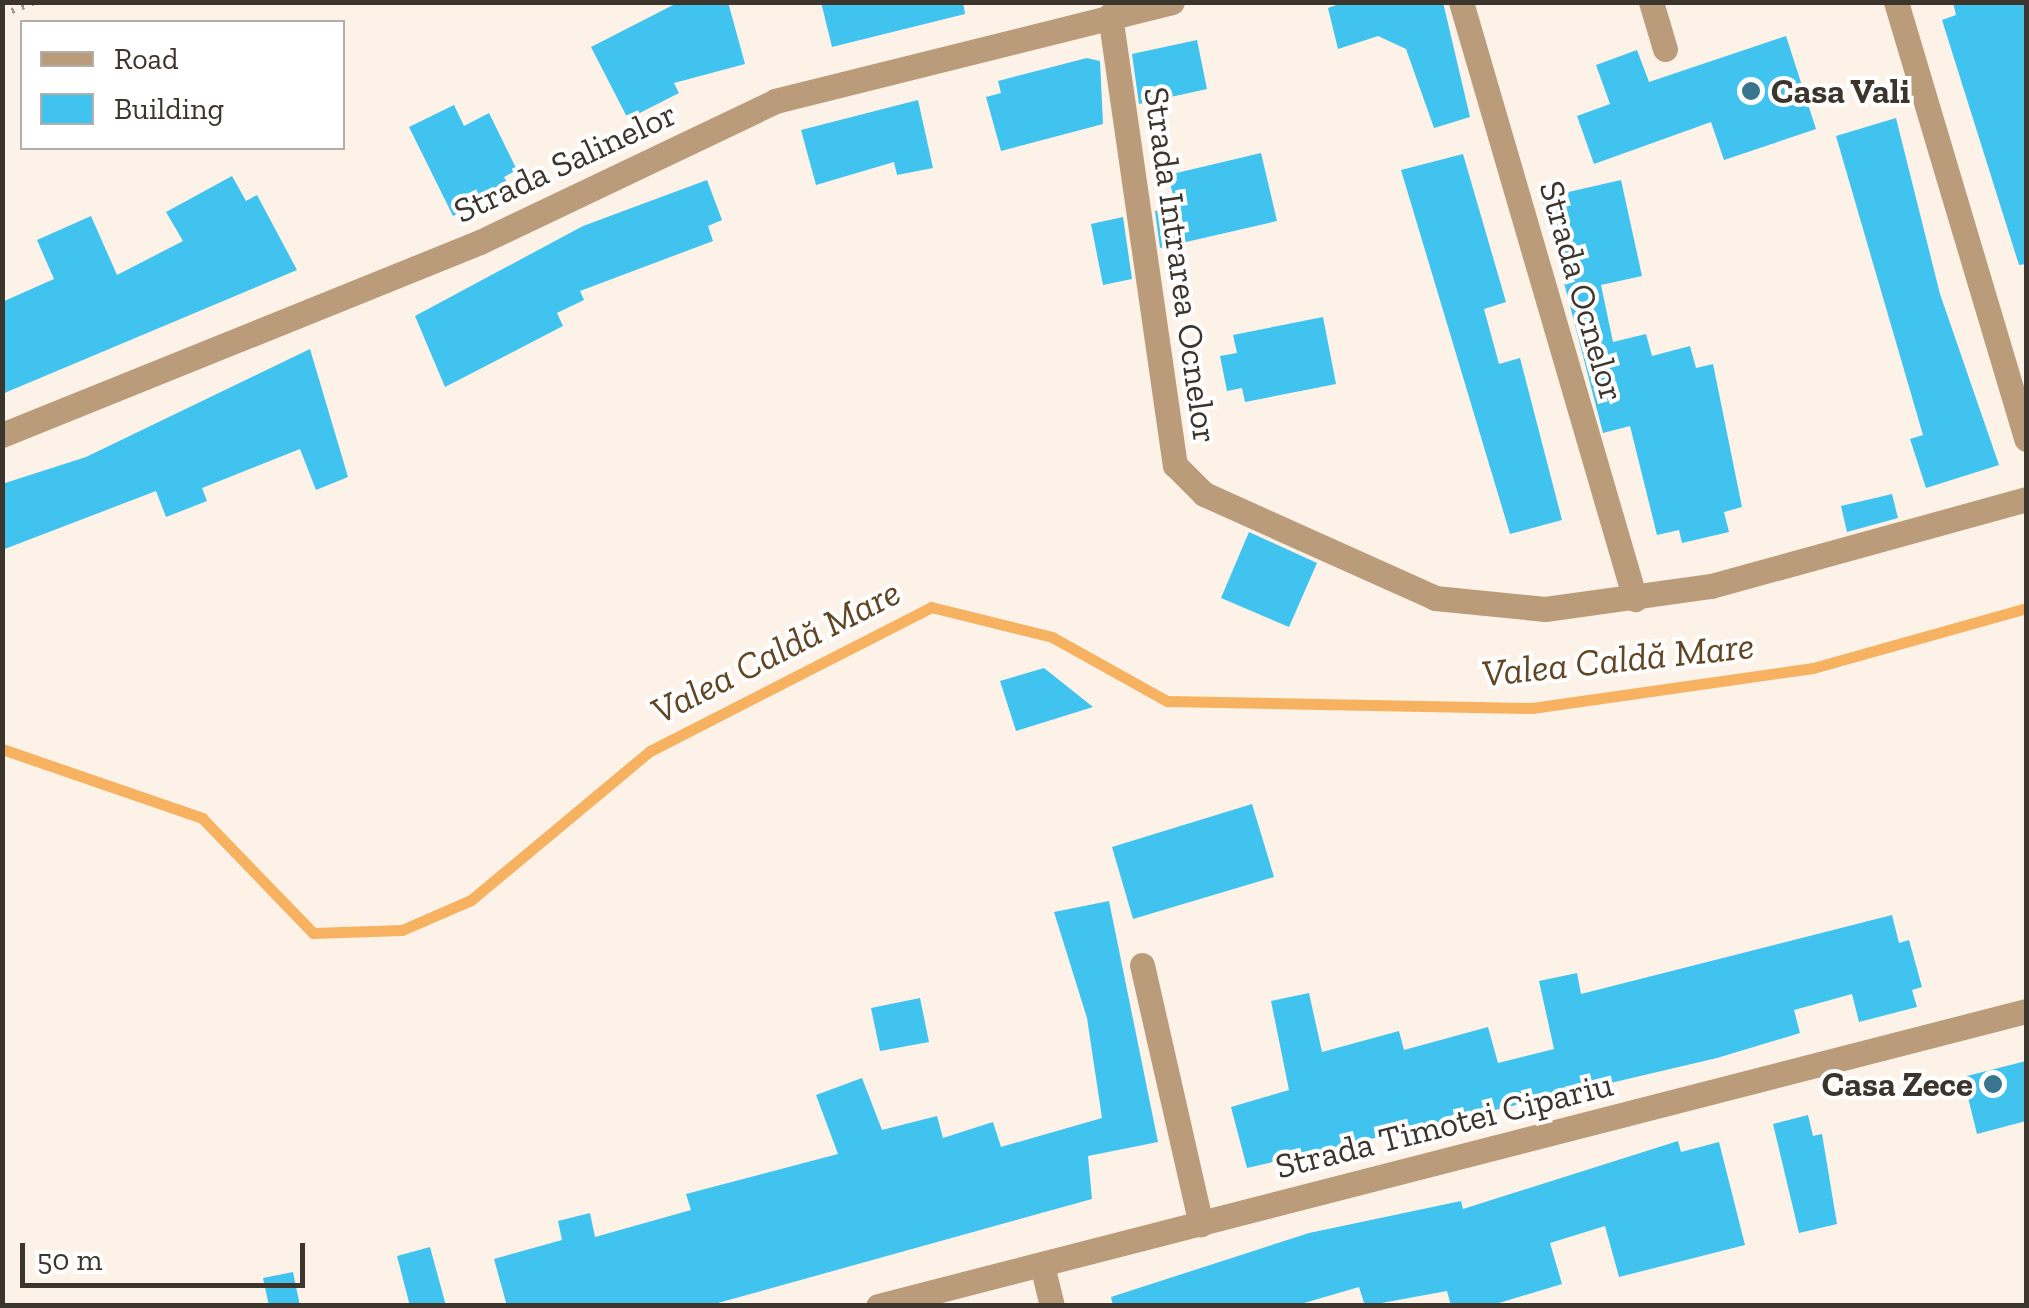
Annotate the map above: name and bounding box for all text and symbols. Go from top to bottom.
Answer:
legend [20,20,345,150]
text: Road [114,41,179,77]
place label: Casa Vali [1771,70,1911,112]
marker: Casa Vali [1740,80,1762,102]
street label: Strada Intrarea Ocnelor [1135,84,1227,446]
text: Building [114,91,224,127]
street label: Strada Salinelor [447,92,683,232]
street label: Strada Ocnelor [1530,176,1634,406]
water label: Valea Caldă Mare [644,570,908,734]
water label: Valea Caldă Mare [1480,623,1756,697]
street label: Strada Timotei Cipariu [1271,1063,1617,1187]
place label: Casa Zece [1822,1063,1973,1105]
marker: Casa Zece [1982,1073,2004,1095]
scale bar [25,1223,310,1285]
text: 50 m [37,1242,102,1278]

